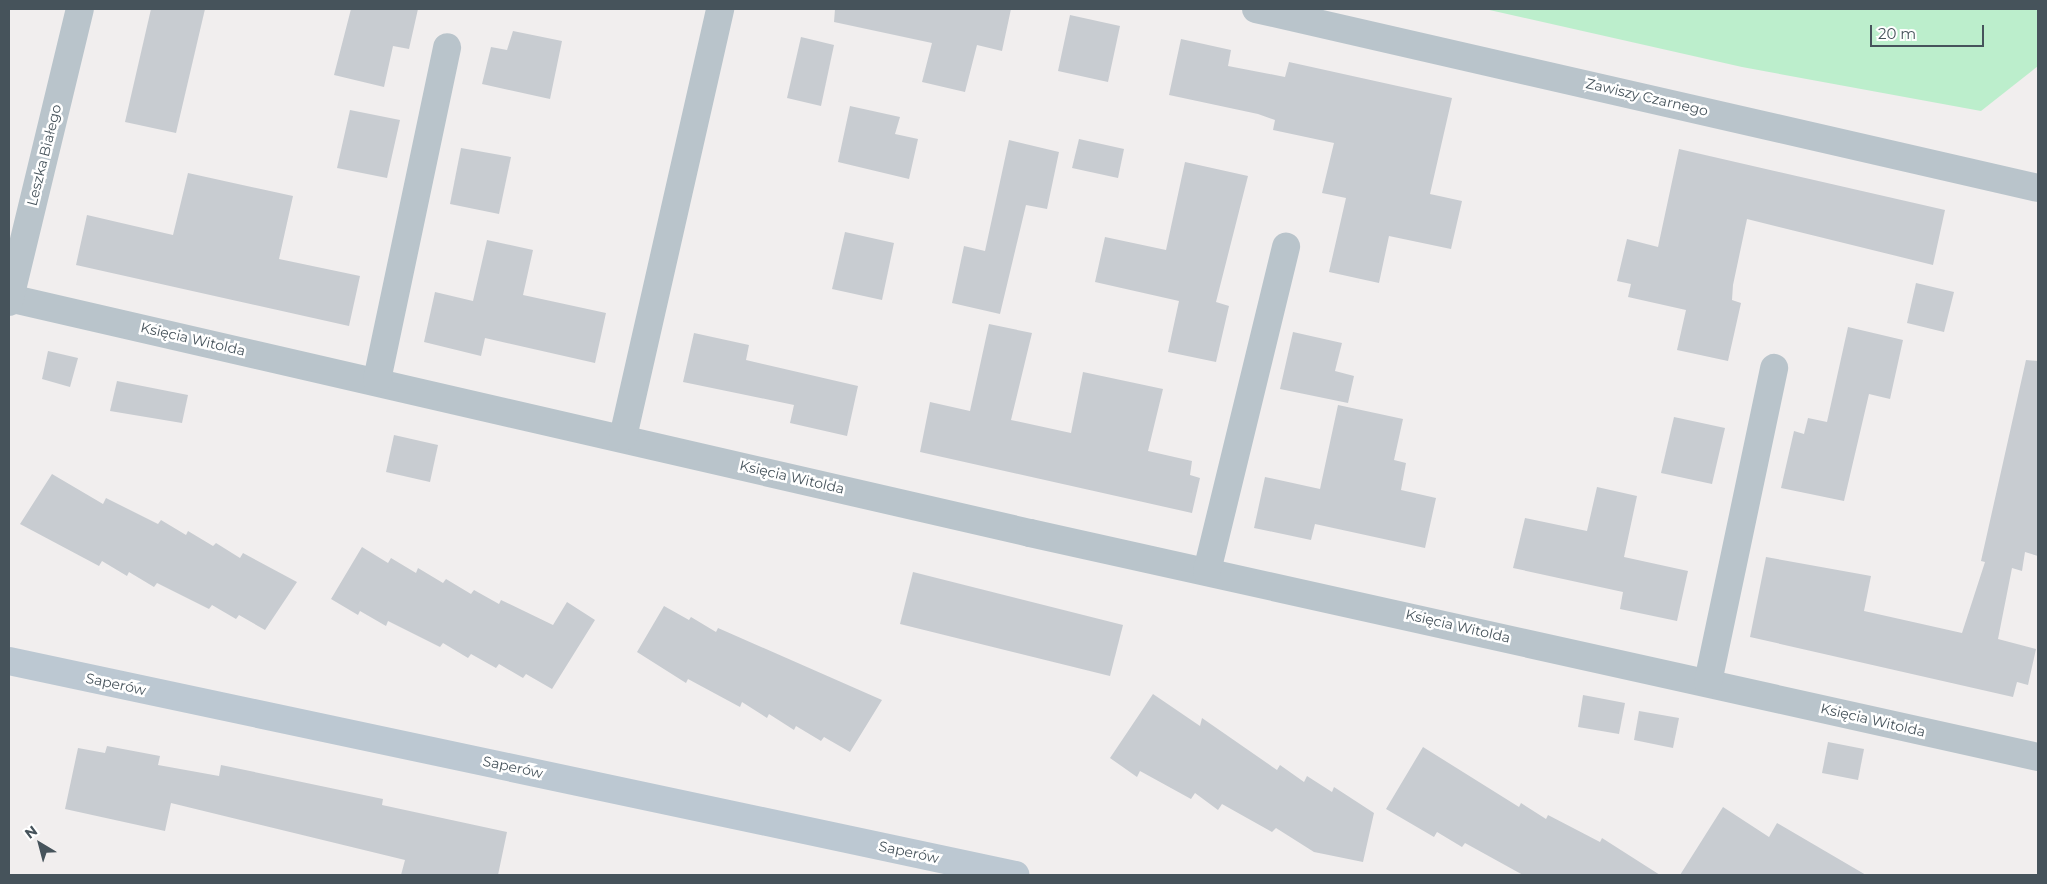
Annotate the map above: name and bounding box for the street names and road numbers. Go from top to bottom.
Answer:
street label: Zawiszy Czarnego [1584,75,1710,119]
street label: Leszka Białego [23,102,65,208]
street label: Księcia Witolda [139,319,247,359]
street label: Księcia Witolda [738,457,846,497]
street label: Księcia Witolda [1404,606,1512,646]
street label: Saperów [84,669,148,699]
street label: Księcia Witolda [1819,700,1927,740]
street label: Saperów [481,752,545,782]
street label: Saperów [877,837,941,867]

